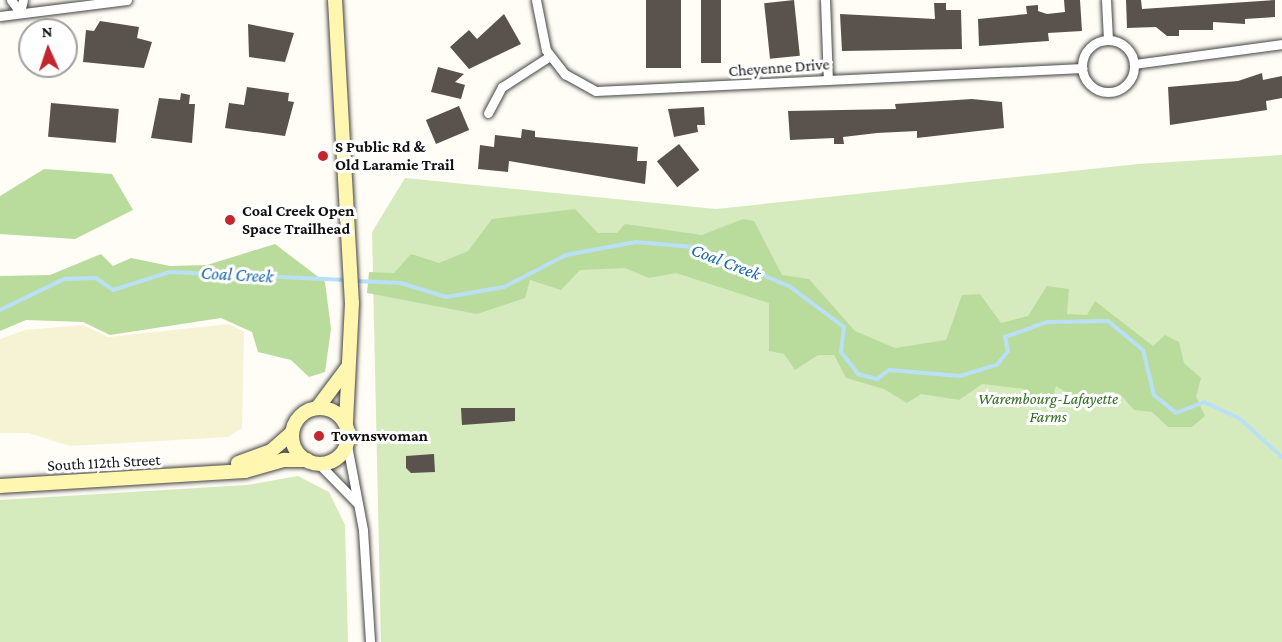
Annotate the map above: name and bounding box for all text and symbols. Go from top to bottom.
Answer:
north arrow [18,18,78,78]
text: N [41,23,53,40]
street label: Cheyenne Drive [728,55,830,81]
place label: S Public Rd & Old Laramie Trail [335,137,454,175]
marker: S Public Rd & Old Laramie Trail [316,149,330,163]
place label: Coal Creek Open Space Trailhead [242,201,354,239]
marker: Coal Creek Open Space Trailhead [223,213,237,227]
water label: Coal Creek [688,239,764,285]
water label: Coal Creek [200,262,274,288]
park label: Warembourg-Lafayette Farms [978,389,1118,427]
place label: Townswoman [331,426,428,446]
marker: Townswoman [312,429,326,443]
street label: South 112th Street [47,450,161,476]

